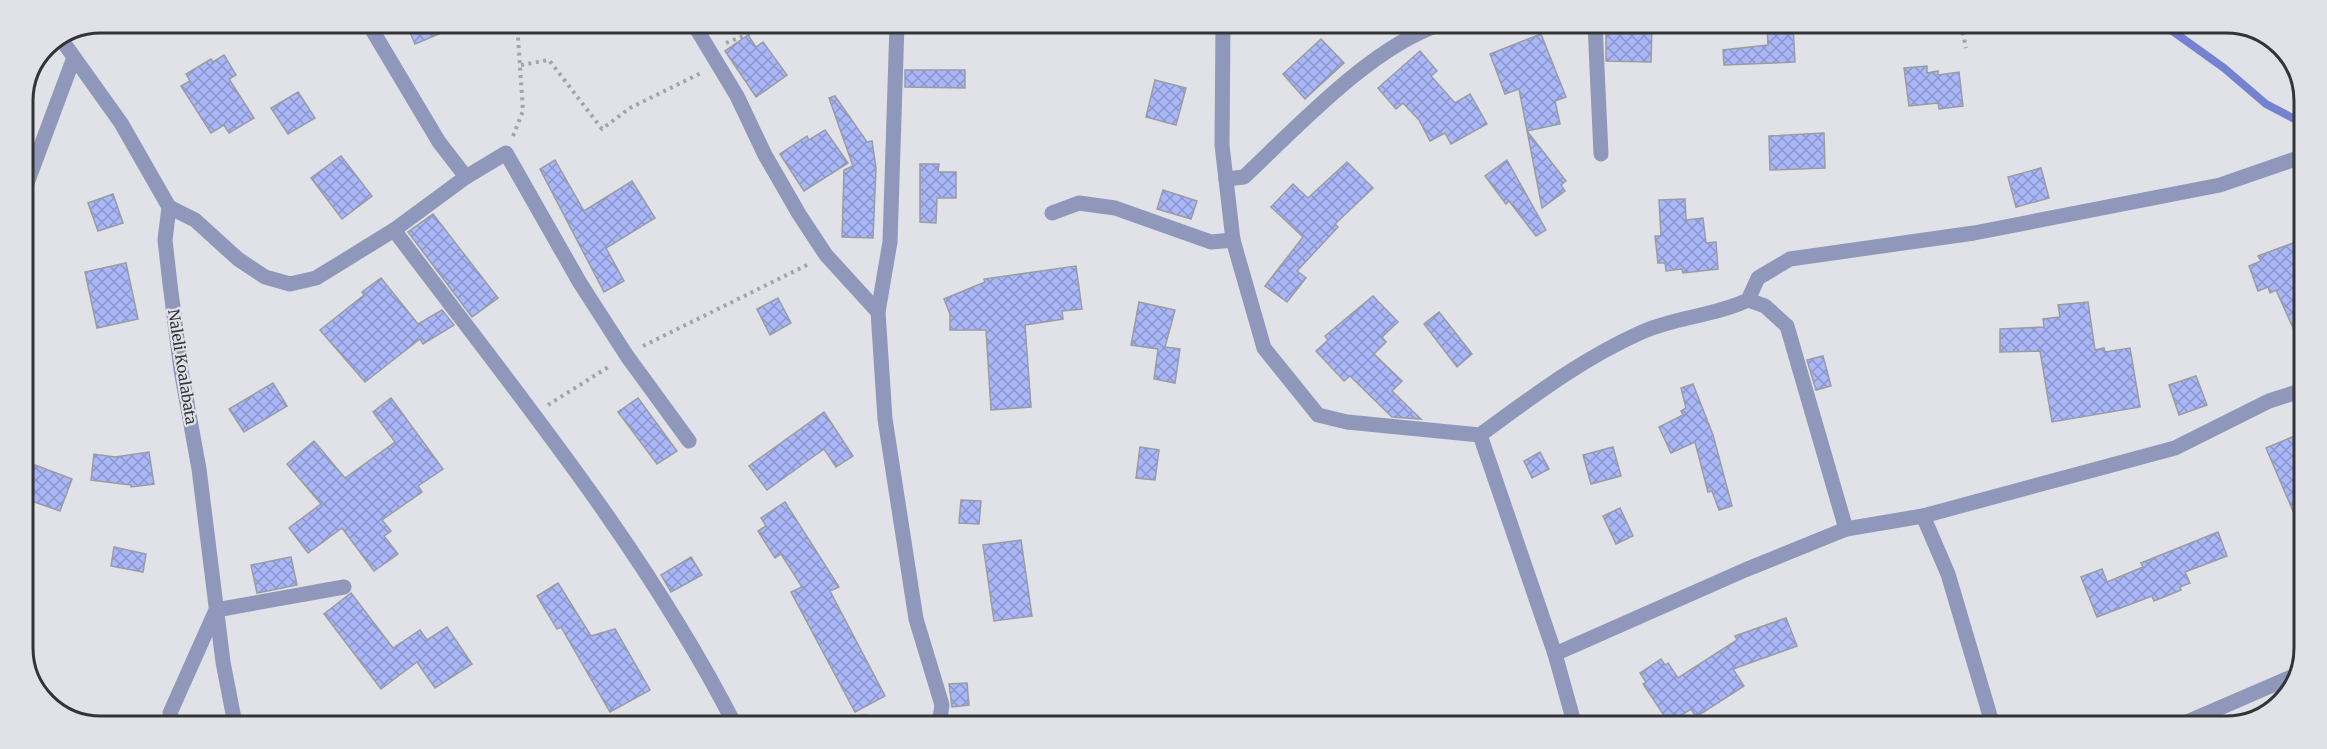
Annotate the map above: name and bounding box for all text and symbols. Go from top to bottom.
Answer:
street label: Naleli Koalabata [164,308,201,426]

